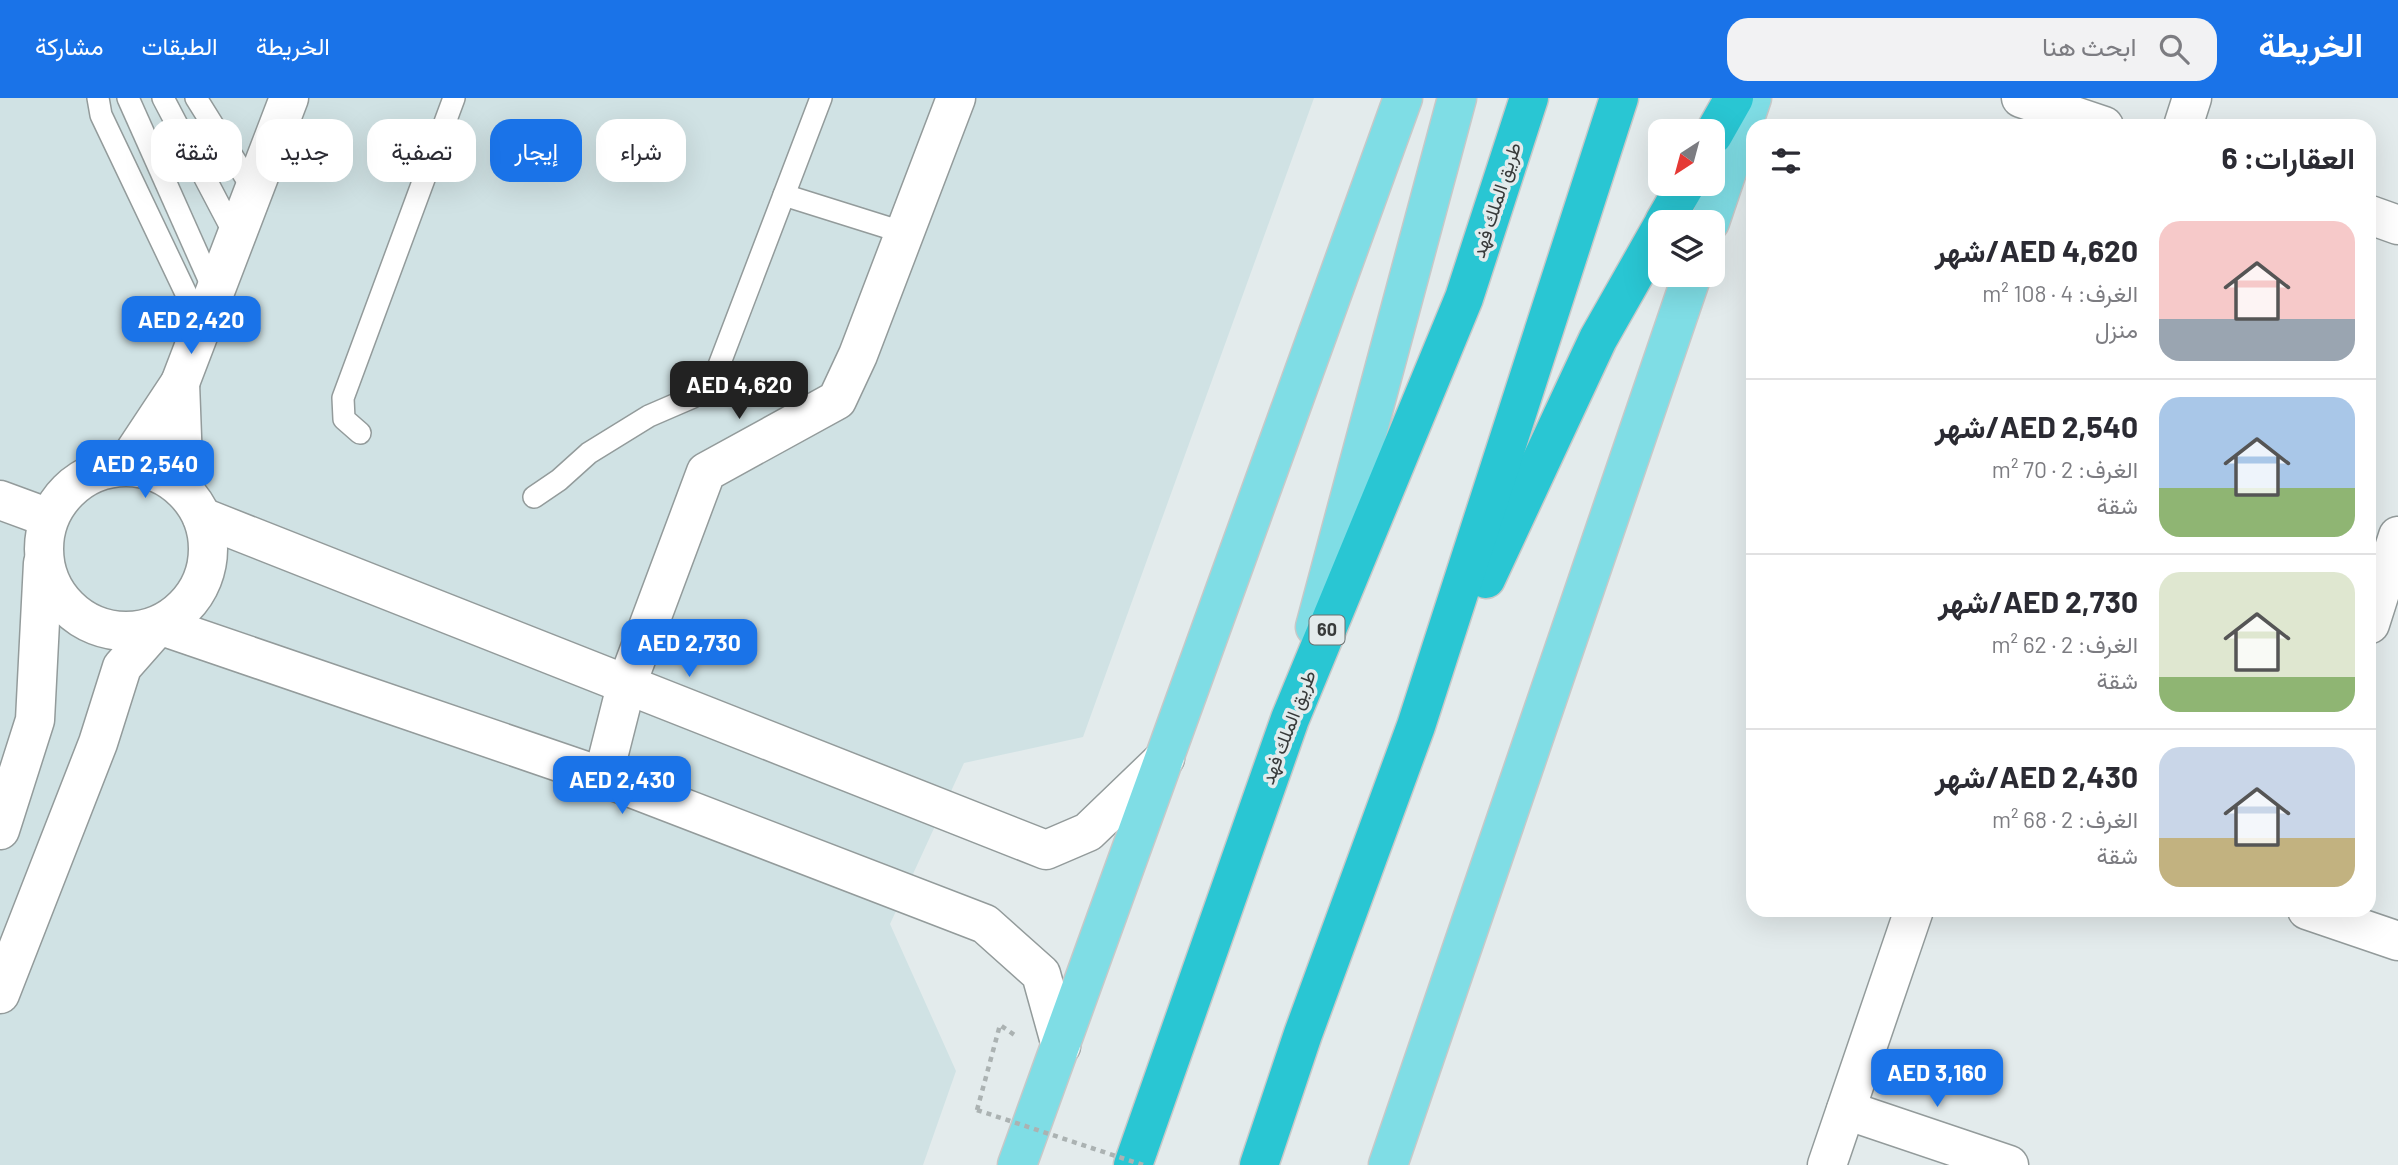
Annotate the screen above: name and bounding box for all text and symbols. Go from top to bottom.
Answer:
search box [1727,18,2217,81]
text: الخريطة [2259,24,2363,64]
text: ابحث هنا [2042,30,2137,61]
icon: search [2155,30,2193,68]
text: مشاركة [35,31,103,60]
text: الطبقات [141,31,218,60]
text: الخريطة [256,31,330,60]
chip: شقة [151,119,242,182]
chip: جديد [256,119,353,182]
chip: تصفية [367,119,476,182]
chip: إيجار [490,119,582,182]
chip: شراء [596,119,686,182]
north arrow [1648,119,1726,196]
map controls [1648,119,1725,287]
street label: طريق الملك فهد [1466,139,1526,261]
text: العقارات: 6 [2221,139,2355,175]
icon: filters [1767,142,1805,180]
button: layers [1648,210,1725,287]
text: AED 4,620/شهر [1935,232,2138,268]
icon: home [2215,249,2299,333]
text: الغرف: 4 · 108 m² [1982,279,2138,307]
pin: AED 2,420 [111,296,271,356]
text: AED 2,420 [138,305,244,333]
text: منزل [2095,315,2138,343]
pin: AED 4,620 [659,362,819,421]
text: AED 4,620 [686,370,792,398]
text: AED 2,540/شهر [1935,408,2138,444]
icon: home [2215,425,2299,509]
pin: AED 2,540 [65,440,225,500]
text: AED 2,540 [92,449,198,477]
text: الغرف: 2 · 70 m² [1992,455,2138,483]
text: شقة [2096,491,2138,519]
text: AED 2,730/شهر [1938,583,2138,619]
icon: home [2215,600,2299,684]
road number: 60 [1310,616,1344,644]
pin: AED 2,730 [609,620,769,679]
text: AED 2,730 [637,628,741,656]
text: الغرف: 2 · 62 m² [1992,630,2138,658]
text: شقة [2096,666,2138,694]
street label: طريق الملك فهد [1255,667,1321,787]
pin: AED 2,430 [542,756,702,816]
text: AED 2,430/شهر [1935,758,2138,794]
text: AED 2,430 [569,765,675,793]
icon: home [2215,775,2299,859]
text: الغرف: 2 · 68 m² [1992,805,2138,833]
text: شقة [2096,841,2138,869]
pin: AED 3,160 [1857,1049,2017,1109]
text: AED 3,160 [1887,1058,1987,1086]

